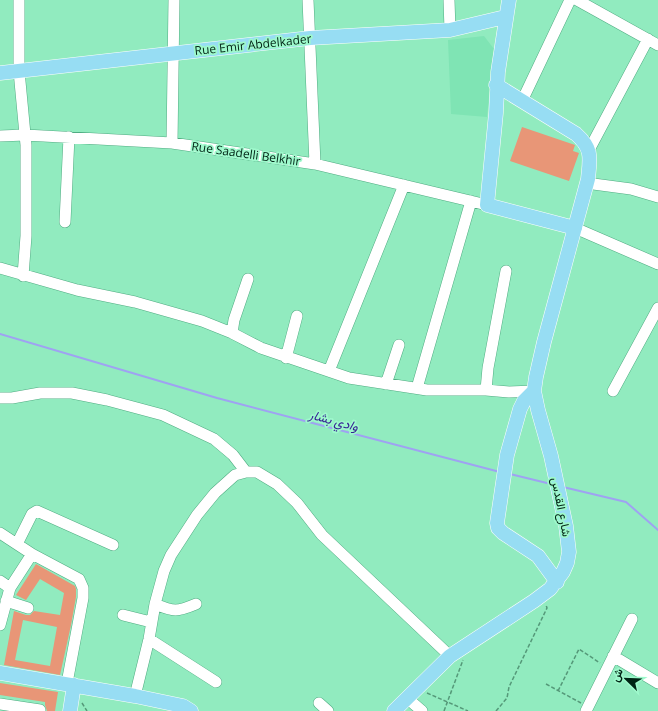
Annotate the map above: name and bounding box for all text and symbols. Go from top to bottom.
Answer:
street label: Rue Emir Abdelkader [194,30,312,59]
street label: Rue Saadelli Belkhir [190,137,302,170]
water label: وادي بشار [306,405,361,437]
street label: شارع القدس [546,476,576,538]
north arrow [606,659,646,699]
text: ش [607,666,626,684]

